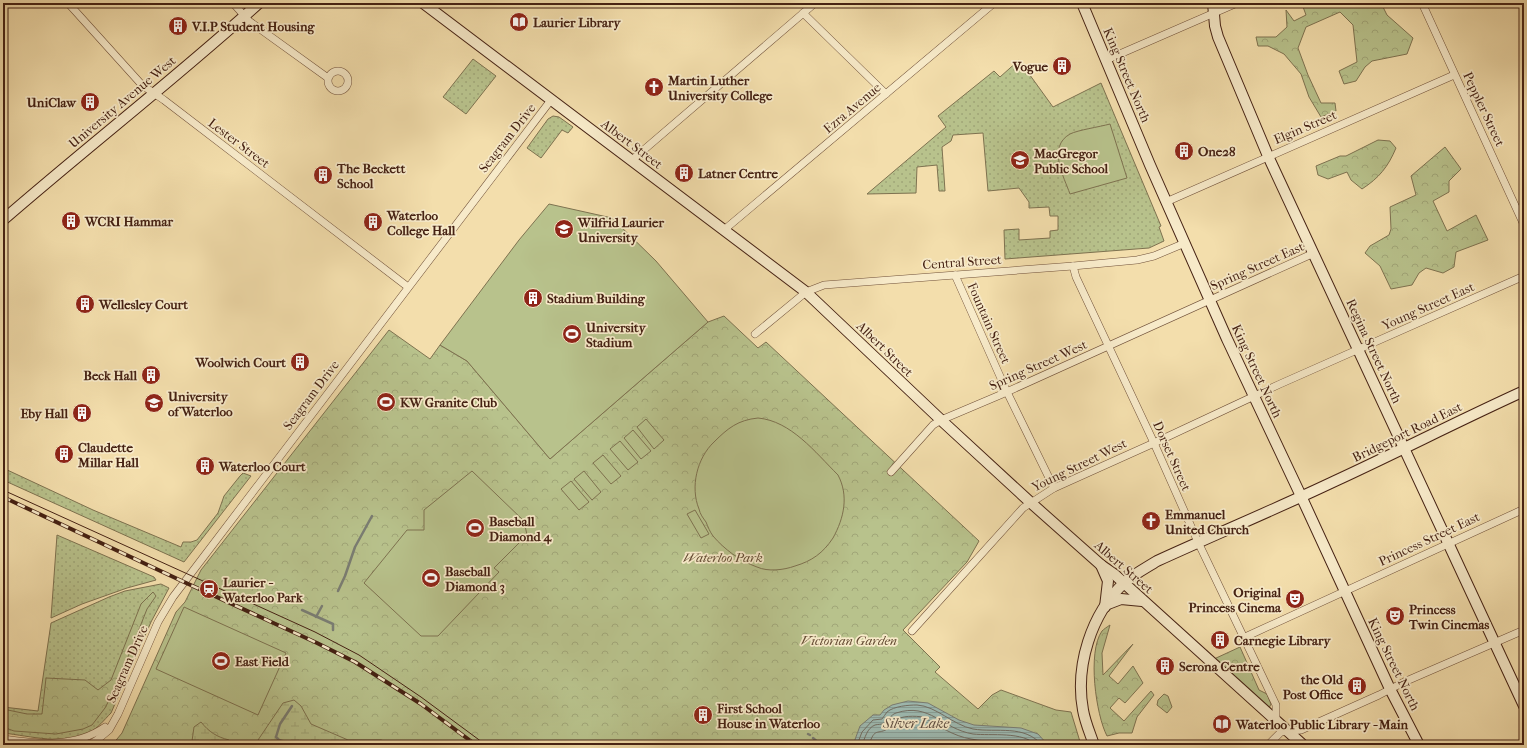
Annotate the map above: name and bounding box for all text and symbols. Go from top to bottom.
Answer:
library icon: Laurier Library [508,11,530,33]
building icon: V.I.P Student Housing [167,15,189,37]
place label: Laurier Library [533,15,622,31]
place label: V.I.P Student Housing [191,19,316,35]
street label: King Street North [1100,25,1154,125]
street label: University Avenue West [66,53,179,151]
building icon: Vogue [1051,55,1073,77]
place label: Vogue [1012,59,1049,75]
street label: Peppler Street [1460,69,1508,149]
place label: Martin Luther University College [667,73,773,104]
church icon: Martin Luther University College [643,76,665,98]
street label: Ezra Avenue [820,79,884,136]
building icon: UniClaw [79,91,101,113]
place label: UniClaw [26,95,77,110]
street label: Seagram Drive [476,100,539,175]
street label: Elgin Street [1271,107,1339,147]
street label: Lester Street [205,115,273,171]
street label: Albert Street [598,116,666,172]
building icon: One28 [1173,140,1195,162]
place label: One28 [1198,144,1236,159]
place label: MacGregor Public School [1033,146,1108,176]
school or university icon: MacGregor Public School [1009,149,1031,171]
place label: The Beckett School [336,161,406,191]
building icon: Latner Centre [673,162,695,184]
building icon: The Beckett School [312,164,334,186]
place label: Latner Centre [698,166,778,181]
place label: Waterloo College Hall [386,208,456,239]
building icon: WCRI Hammar [60,210,82,232]
building icon: Waterloo College Hall [362,211,384,233]
place label: WCRI Hammar [84,214,173,229]
place label: Wilfrid Laurier University [577,215,664,246]
school or university icon: Wilfrid Laurier University [553,218,575,240]
street label: Spring Street East [1208,239,1306,293]
street label: Central Street [922,252,1003,272]
street label: Young Street East [1379,279,1477,333]
street label: Fountain Street [964,280,1014,366]
building icon: Stadium Building [522,287,544,309]
place label: Stadium Building [547,291,646,307]
building icon: Wellesley Court [74,293,96,315]
street label: Regina Street North [1343,296,1405,406]
place label: Wellesley Court [98,297,188,313]
street label: Albert Street [853,318,917,380]
place label: University Stadium [585,320,647,350]
street label: King Street North [1229,322,1286,421]
sports icon: University Stadium [561,323,583,345]
street label: Spring Street West [987,337,1089,393]
building icon: Woolwich Court [289,351,311,373]
place label: Woolwich Court [195,355,286,370]
street label: Seagram Drive [280,357,342,433]
building icon: Beck Hall [140,364,162,386]
place label: Beck Hall [83,368,137,383]
place label: University of Waterloo [167,389,233,419]
sports icon: KW Granite Club [375,391,397,413]
school or university icon: University of Waterloo [143,392,165,414]
place label: KW Granite Club [400,395,497,410]
street label: Bridgeport Road East [1350,399,1464,465]
building icon: Eby Hall [71,402,93,424]
place label: Eby Hall [20,406,68,422]
street label: Dorset Street [1150,419,1194,494]
street label: Young Street West [1028,435,1129,495]
place label: Claudette Millar Hall [77,440,139,470]
building icon: Claudette Millar Hall [53,443,75,465]
building icon: Waterloo Court [194,455,216,477]
place label: Waterloo Court [218,459,306,474]
place label: Emmanuel United Church [1164,507,1250,537]
street label: Princess Street East [1376,509,1482,569]
church icon: Emmanuel United Church [1140,510,1162,532]
place label: Baseball Diamond 4 [489,514,552,545]
sports icon: Baseball Diamond 4 [464,517,486,539]
street label: Albert Street [1091,537,1157,597]
park label: Waterloo Park [683,550,763,565]
place label: Baseball Diamond 3 [445,564,505,595]
sports icon: Baseball Diamond 3 [420,567,442,589]
place label: Laurier - Waterloo Park [222,575,304,605]
station icon: Laurier - Waterloo Park [198,578,220,600]
place label: Original Princess Cinema [1189,585,1282,615]
theatre icon: Original Princess Cinema [1284,588,1306,610]
place label: Princess Twin Cinemas [1408,602,1490,632]
theatre icon: Princess Twin Cinemas [1384,605,1406,627]
street label: King Street North [1365,615,1423,713]
street label: Seagram Drive [103,622,151,705]
building icon: Carnegie Library [1209,629,1231,651]
park label: Victorian Garden [801,633,897,648]
place label: Carnegie Library [1234,633,1332,649]
sports icon: East Field [210,650,232,672]
place label: East Field [235,654,290,669]
building icon: Serona Centre [1154,655,1176,677]
place label: Serona Centre [1179,659,1260,674]
place label: the Old Post Office [1283,672,1344,702]
building icon: the Old Post Office [1346,675,1368,697]
place label: First School House in Waterloo [716,701,821,731]
building icon: First School House in Waterloo [692,704,714,726]
library icon: Waterloo Public Library - Main [1211,713,1233,735]
water label: Silver Lake [882,715,949,732]
place label: Waterloo Public Library - Main [1235,717,1409,733]

